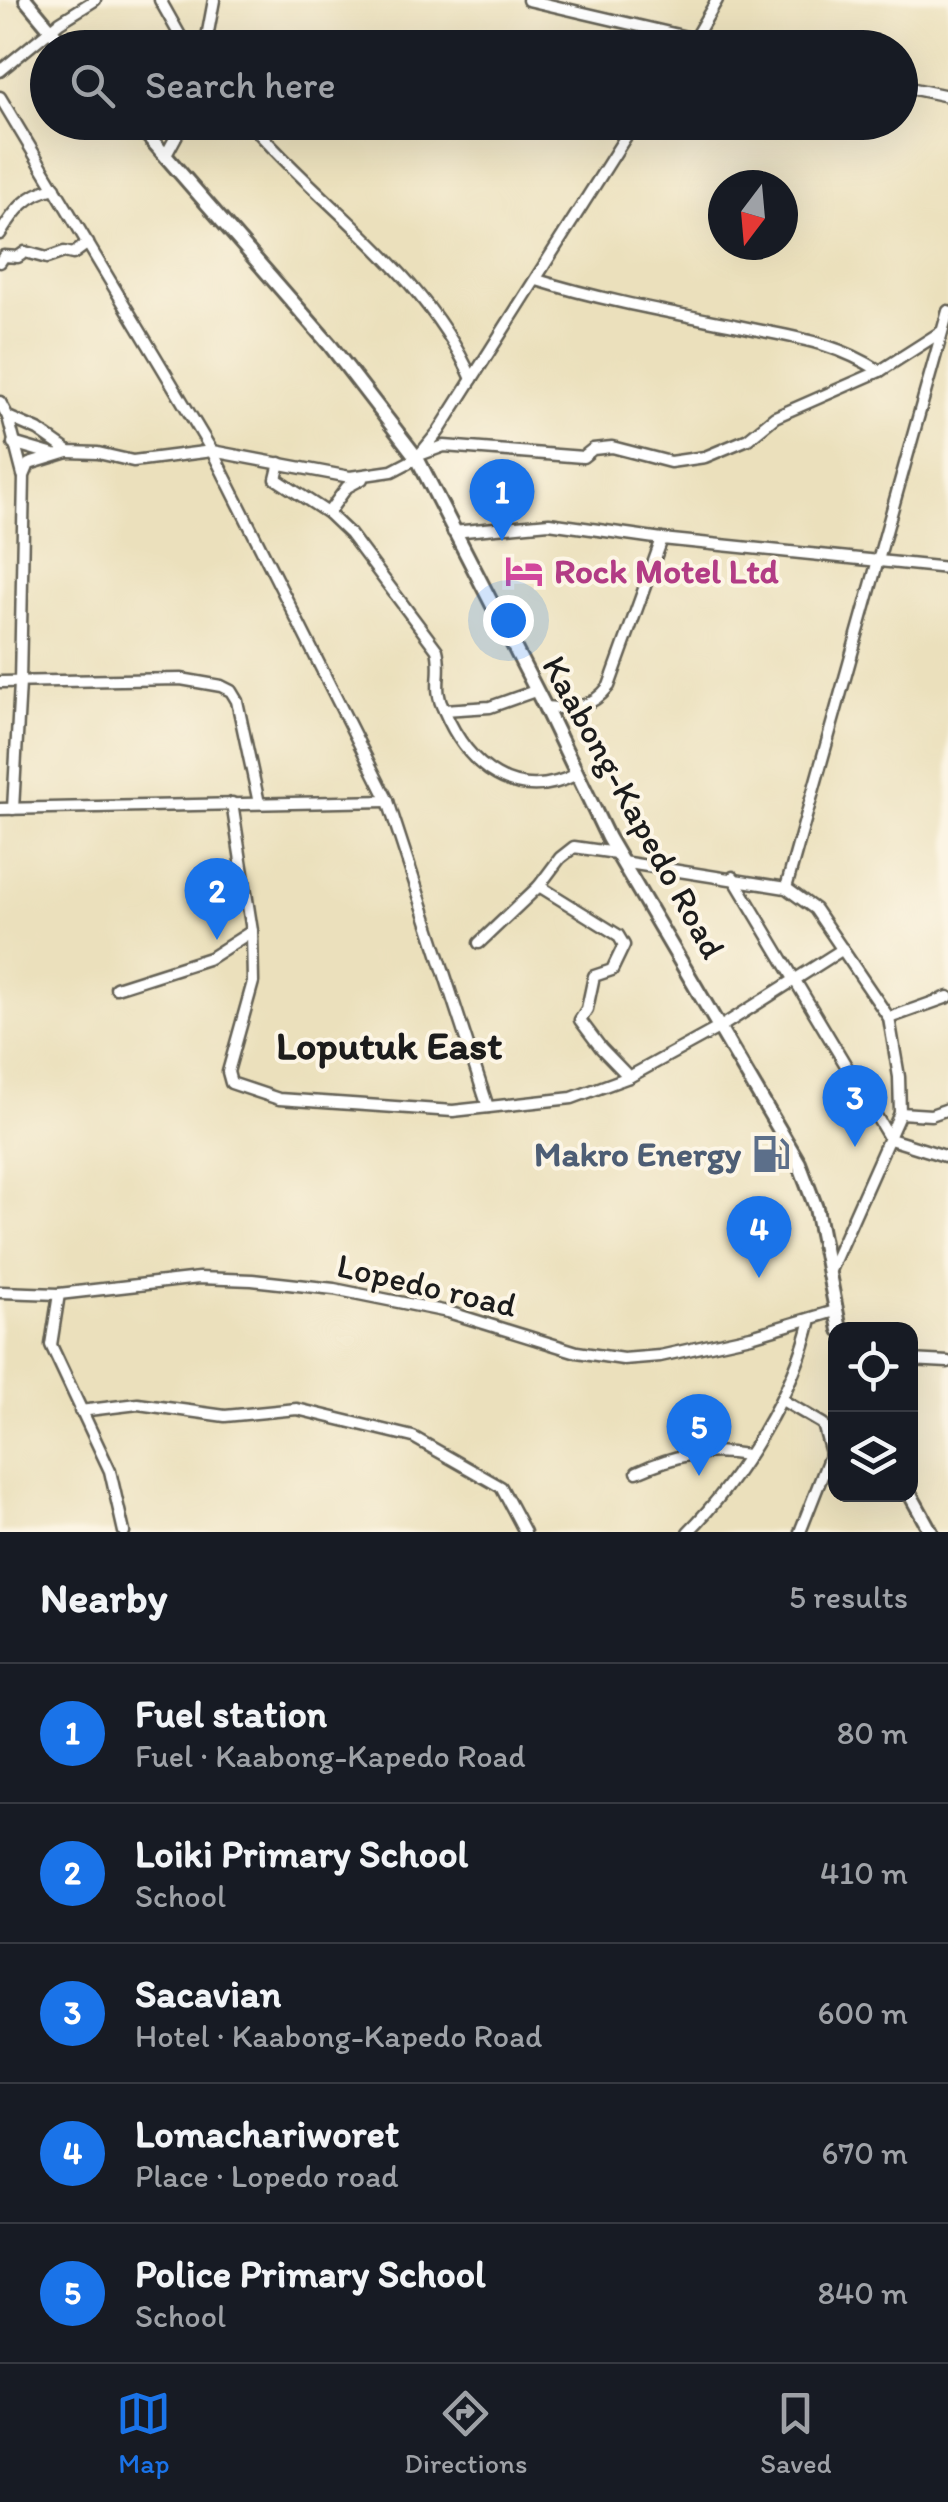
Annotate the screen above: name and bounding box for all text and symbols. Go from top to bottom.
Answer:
search box [30,30,918,140]
icon: search [65,58,120,113]
text: Search here [145,62,336,108]
north arrow [708,170,798,260]
pin: 1 [470,458,534,541]
hotel icon: Rock Motel Ltd [503,550,545,592]
place label: Rock Motel Ltd [554,550,780,592]
your location [483,595,534,646]
street label: Kaabong-Kapedo Road [533,648,735,966]
pin: 2 [184,858,250,940]
district label: Loputuk East [276,1021,502,1069]
pin: 3 [822,1064,888,1147]
place label: Makro Energy [534,1133,741,1175]
fuel station icon: Makro Energy [750,1133,792,1175]
pin: 4 [726,1196,792,1278]
street label: Lopedo road [333,1244,521,1326]
map controls [828,1322,918,1502]
button: locate [828,1322,918,1412]
pin: 5 [666,1394,732,1476]
button: layers [828,1412,918,1502]
text: Nearby [40,1572,167,1623]
text: 5 results [789,1578,908,1616]
text: Fuel station [135,1691,327,1737]
text: 1 [65,1714,80,1752]
text: 80 m [837,1714,908,1752]
text: Fuel · Kaabong-Kapedo Road [135,1737,526,1775]
text: Loiki Primary School [135,1831,468,1877]
text: 2 [64,1854,81,1892]
text: 410 m [820,1854,908,1892]
text: School [135,1877,226,1915]
text: Sacavian [135,1971,281,2017]
text: 3 [64,1994,81,2032]
text: 600 m [818,1994,908,2032]
text: Hotel · Kaabong-Kapedo Road [135,2017,542,2055]
text: Lomachariworet [135,2111,399,2157]
text: 4 [63,2134,82,2172]
text: 670 m [821,2134,908,2172]
text: Place · Lopedo road [135,2157,399,2195]
text: Police Primary School [135,2251,486,2297]
text: 5 [64,2274,81,2312]
text: 840 m [817,2274,908,2312]
text: School [135,2297,226,2335]
tab: Map [116,2386,171,2480]
tab: Directions [404,2386,527,2480]
tab: Saved [760,2386,832,2480]

